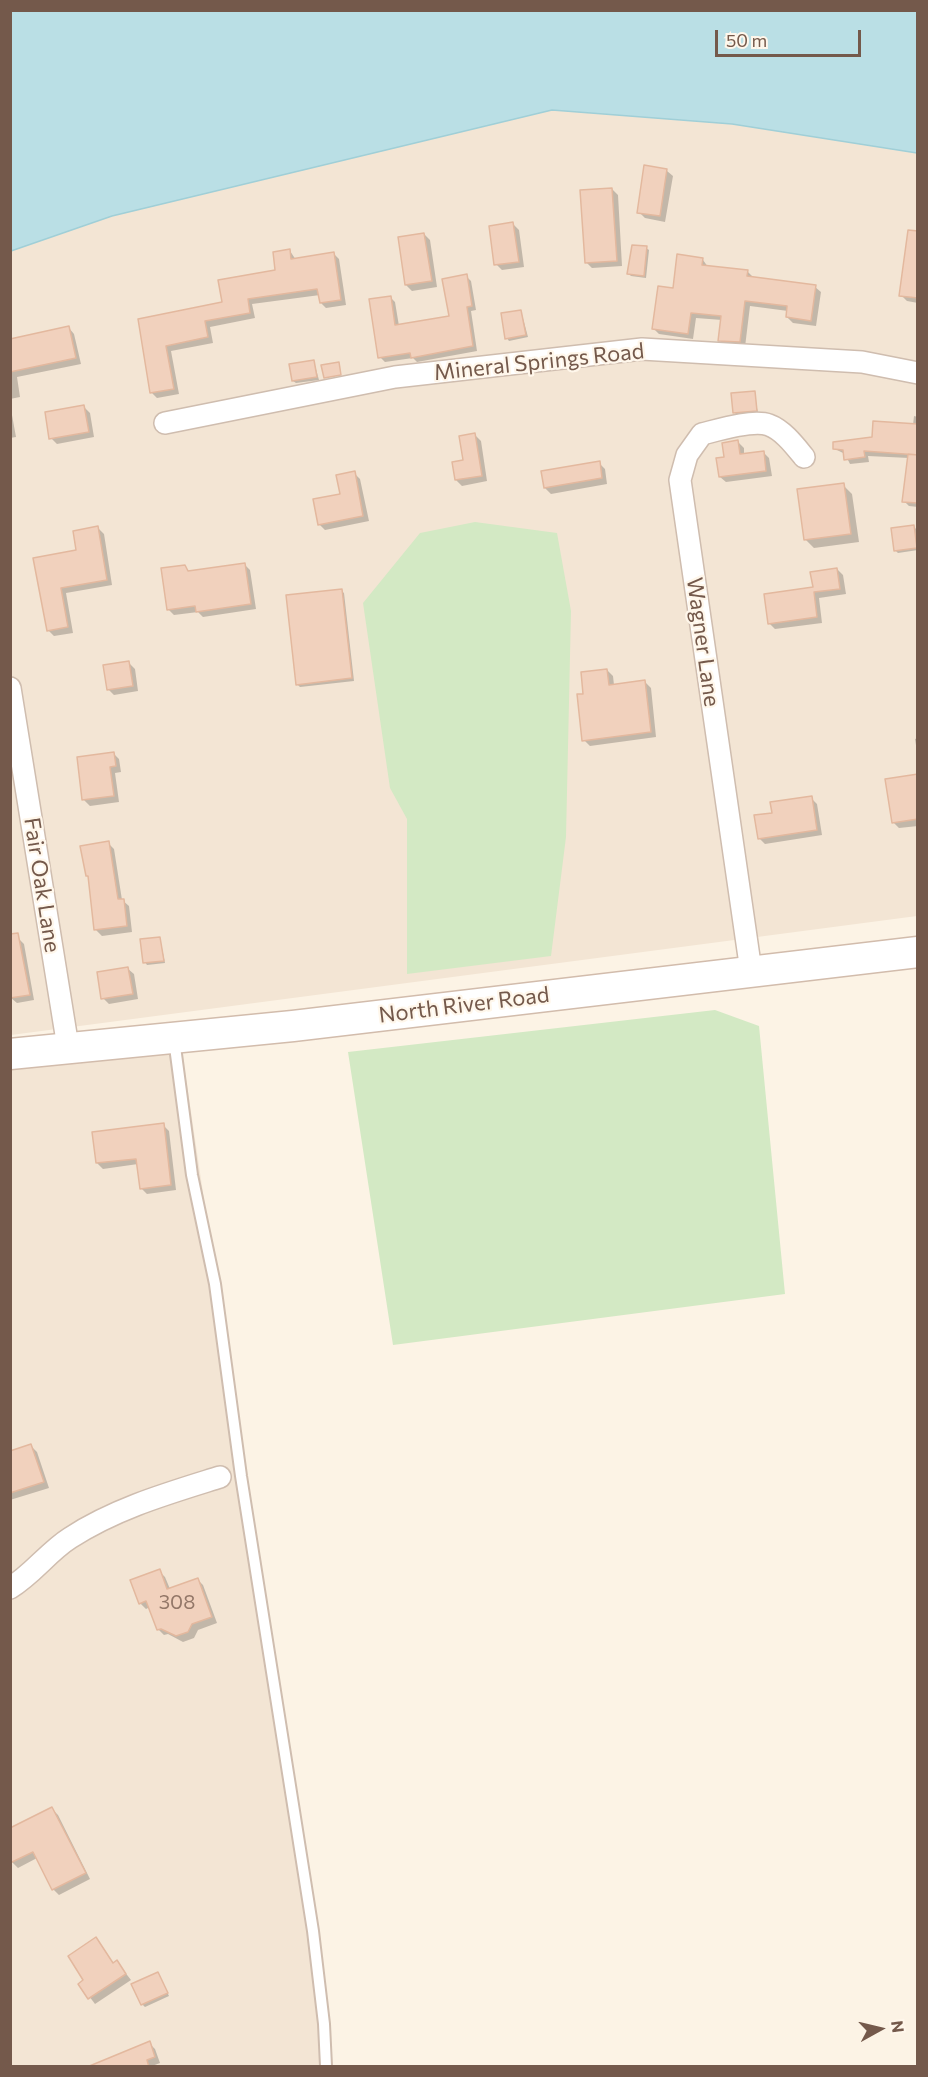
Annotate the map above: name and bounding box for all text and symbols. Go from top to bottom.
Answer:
scale bar [718,18,864,56]
text: 50 m [726,29,767,51]
street label: Mineral Springs Road [433,338,645,386]
street label: Wagner Lane [681,576,725,708]
street label: Fair Oak Lane [18,816,66,954]
street label: North River Road [377,981,551,1029]
house number: 308 [159,1590,195,1614]
north arrow [850,1999,910,2059]
text: N [888,2019,909,2034]

